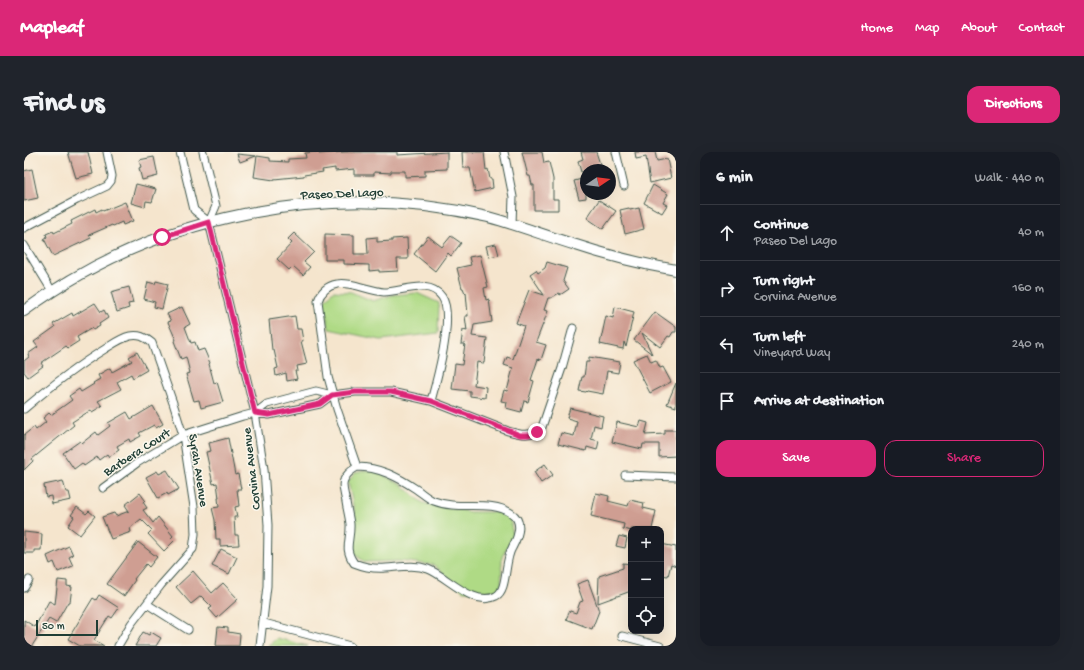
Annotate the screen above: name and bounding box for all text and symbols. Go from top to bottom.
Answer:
text: Mapleaf [20,17,83,40]
text: Home [861,20,893,37]
text: Map [915,20,939,37]
text: About [961,20,997,37]
text: Contact [1019,20,1064,37]
button: Directions [967,86,1060,123]
text: Find us [24,88,104,121]
north arrow [580,164,616,200]
text: 6 min [716,168,752,188]
text: Walk · 440 m [975,171,1044,186]
street label: Paseo Del Lago [299,186,384,203]
text: Continue [754,216,808,234]
icon: ahead [716,222,738,244]
text: 40 m [1018,225,1044,240]
route start [153,228,171,246]
text: Paseo Del Lago [754,234,837,249]
text: Turn right [754,272,814,290]
icon: right [716,278,738,300]
text: 160 m [1012,281,1044,296]
text: Corvina Avenue [754,290,837,305]
text: Turn left [754,328,805,346]
icon: left [716,334,738,356]
text: 240 m [1012,337,1044,352]
text: Vineyard Way [754,346,831,361]
icon: arrive [716,390,738,412]
text: Arrive at destination [754,392,884,410]
route end [528,423,546,441]
street label: Barbera Court [100,425,175,481]
street label: Corvina Avenue [240,427,265,511]
street label: Syrah Avenue [184,433,211,508]
button: Save [716,440,876,477]
button: Share [884,440,1044,477]
map controls [628,526,664,634]
button: + [628,526,664,562]
button: − [628,562,664,598]
button: locate [628,598,664,634]
scale bar [36,618,98,637]
text: 50 m [42,621,64,633]

